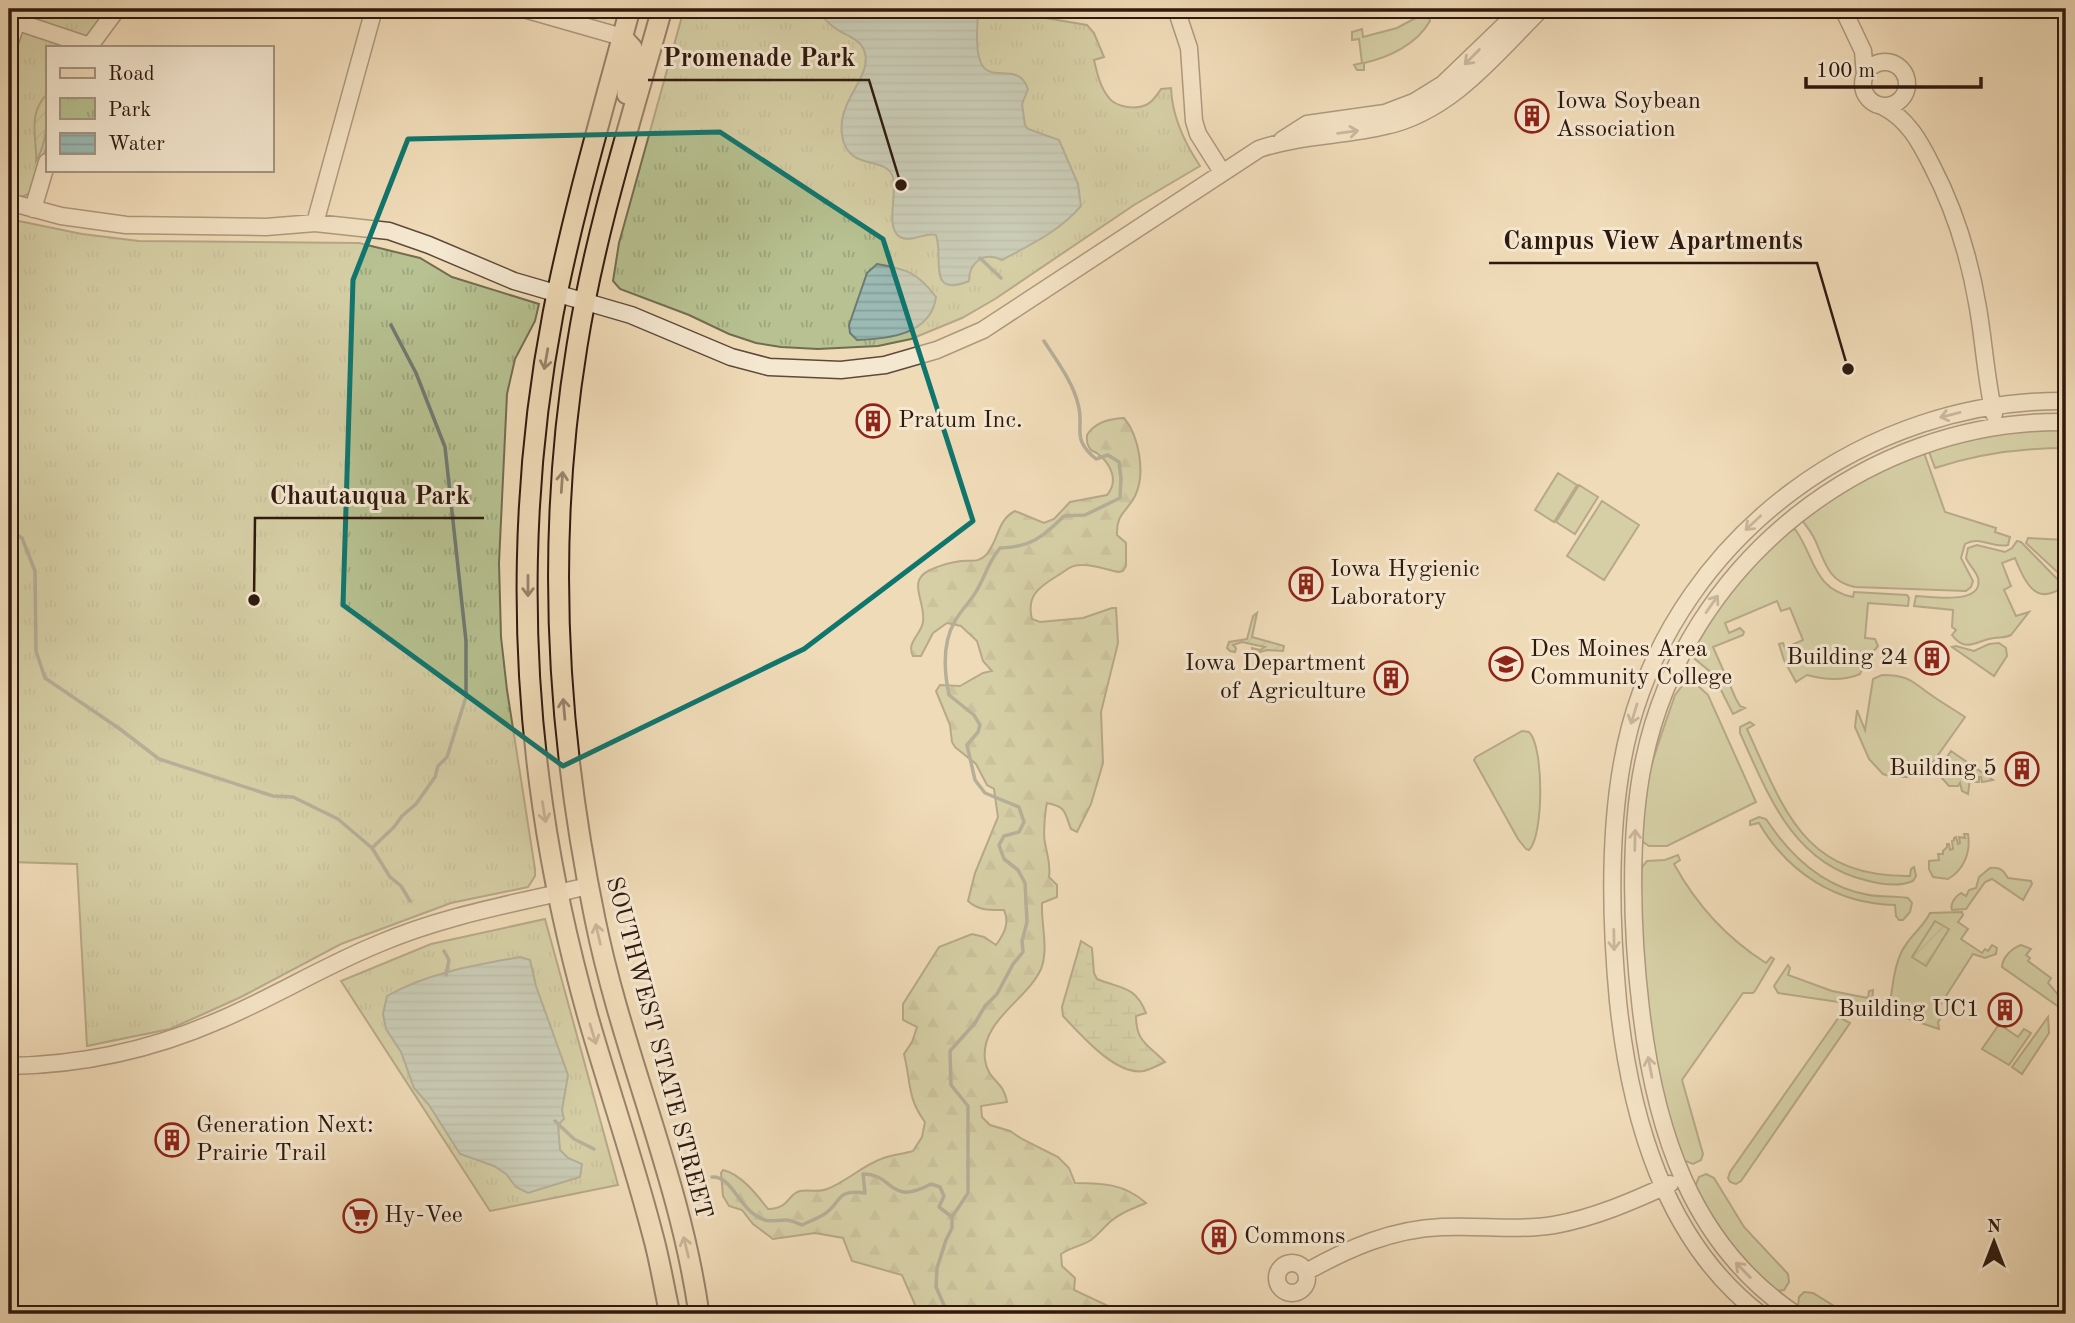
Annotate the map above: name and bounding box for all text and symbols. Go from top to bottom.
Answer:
callout: Promenade Park [648,33,869,80]
legend [46,46,273,172]
text: Promenade Park [662,46,856,72]
scale bar [1806,46,1980,90]
one-way arrow [1464,48,1481,65]
text: 100 m [1816,61,1875,82]
text: Road [108,64,155,85]
place label: Iowa Soybean Association [1556,90,1701,142]
building icon: Iowa Soybean Association [1513,97,1551,135]
text: Park [108,100,151,121]
one-way arrow [1336,125,1359,138]
text: Water [108,134,165,155]
callout: Campus View Apartments [1489,216,1817,263]
text: Campus View Apartments [1503,229,1803,255]
one-way arrow [539,347,552,370]
building icon: Pratum Inc. [854,402,892,440]
place label: Pratum Inc. [898,409,1023,433]
one-way arrow [1939,409,1962,422]
callout: Chautauqua Park [255,471,484,518]
one-way arrow [556,471,569,494]
text: Chautauqua Park [270,484,471,510]
one-way arrow [1745,515,1762,532]
place label: Iowa Hygienic Laboratory [1330,558,1479,610]
building icon: Iowa Hygienic Laboratory [1287,565,1325,603]
one-way arrow [521,574,535,597]
one-way arrow [1705,595,1719,614]
place label: Des Moines Area Community College [1530,638,1732,690]
building icon: Building 24 [1913,639,1951,677]
school or university icon: Des Moines Area Community College [1487,645,1525,683]
place label: Building 24 [1786,646,1908,670]
place label: Iowa Department of Agriculture [1185,652,1366,704]
building icon: Iowa Department of Agriculture [1372,659,1410,697]
one-way arrow [557,699,570,721]
one-way arrow [1627,703,1640,725]
building icon: Building 5 [2003,750,2041,788]
place label: Building 5 [1889,757,1997,781]
one-way arrow [538,801,551,823]
one-way arrow [1628,829,1642,852]
street label: SOUTHWEST STATE STREET [601,874,715,1222]
one-way arrow [591,923,604,946]
one-way arrow [1608,928,1621,951]
building icon: Building UC1 [1986,991,2024,1029]
place label: Building UC1 [1838,998,1980,1022]
one-way arrow [588,1023,601,1045]
one-way arrow [1643,1056,1656,1079]
place label: Generation Next: Prairie Trail [196,1114,374,1166]
building icon: Generation Next: Prairie Trail [153,1121,191,1159]
supermarket icon: Hy-Vee [341,1197,379,1235]
place label: Hy-Vee [384,1204,463,1228]
north arrow [1960,1208,2030,1278]
building icon: Commons [1200,1218,1238,1256]
text: N [1987,1218,2002,1237]
place label: Commons [1244,1225,1345,1249]
one-way arrow [679,1236,693,1259]
one-way arrow [1735,1262,1752,1279]

